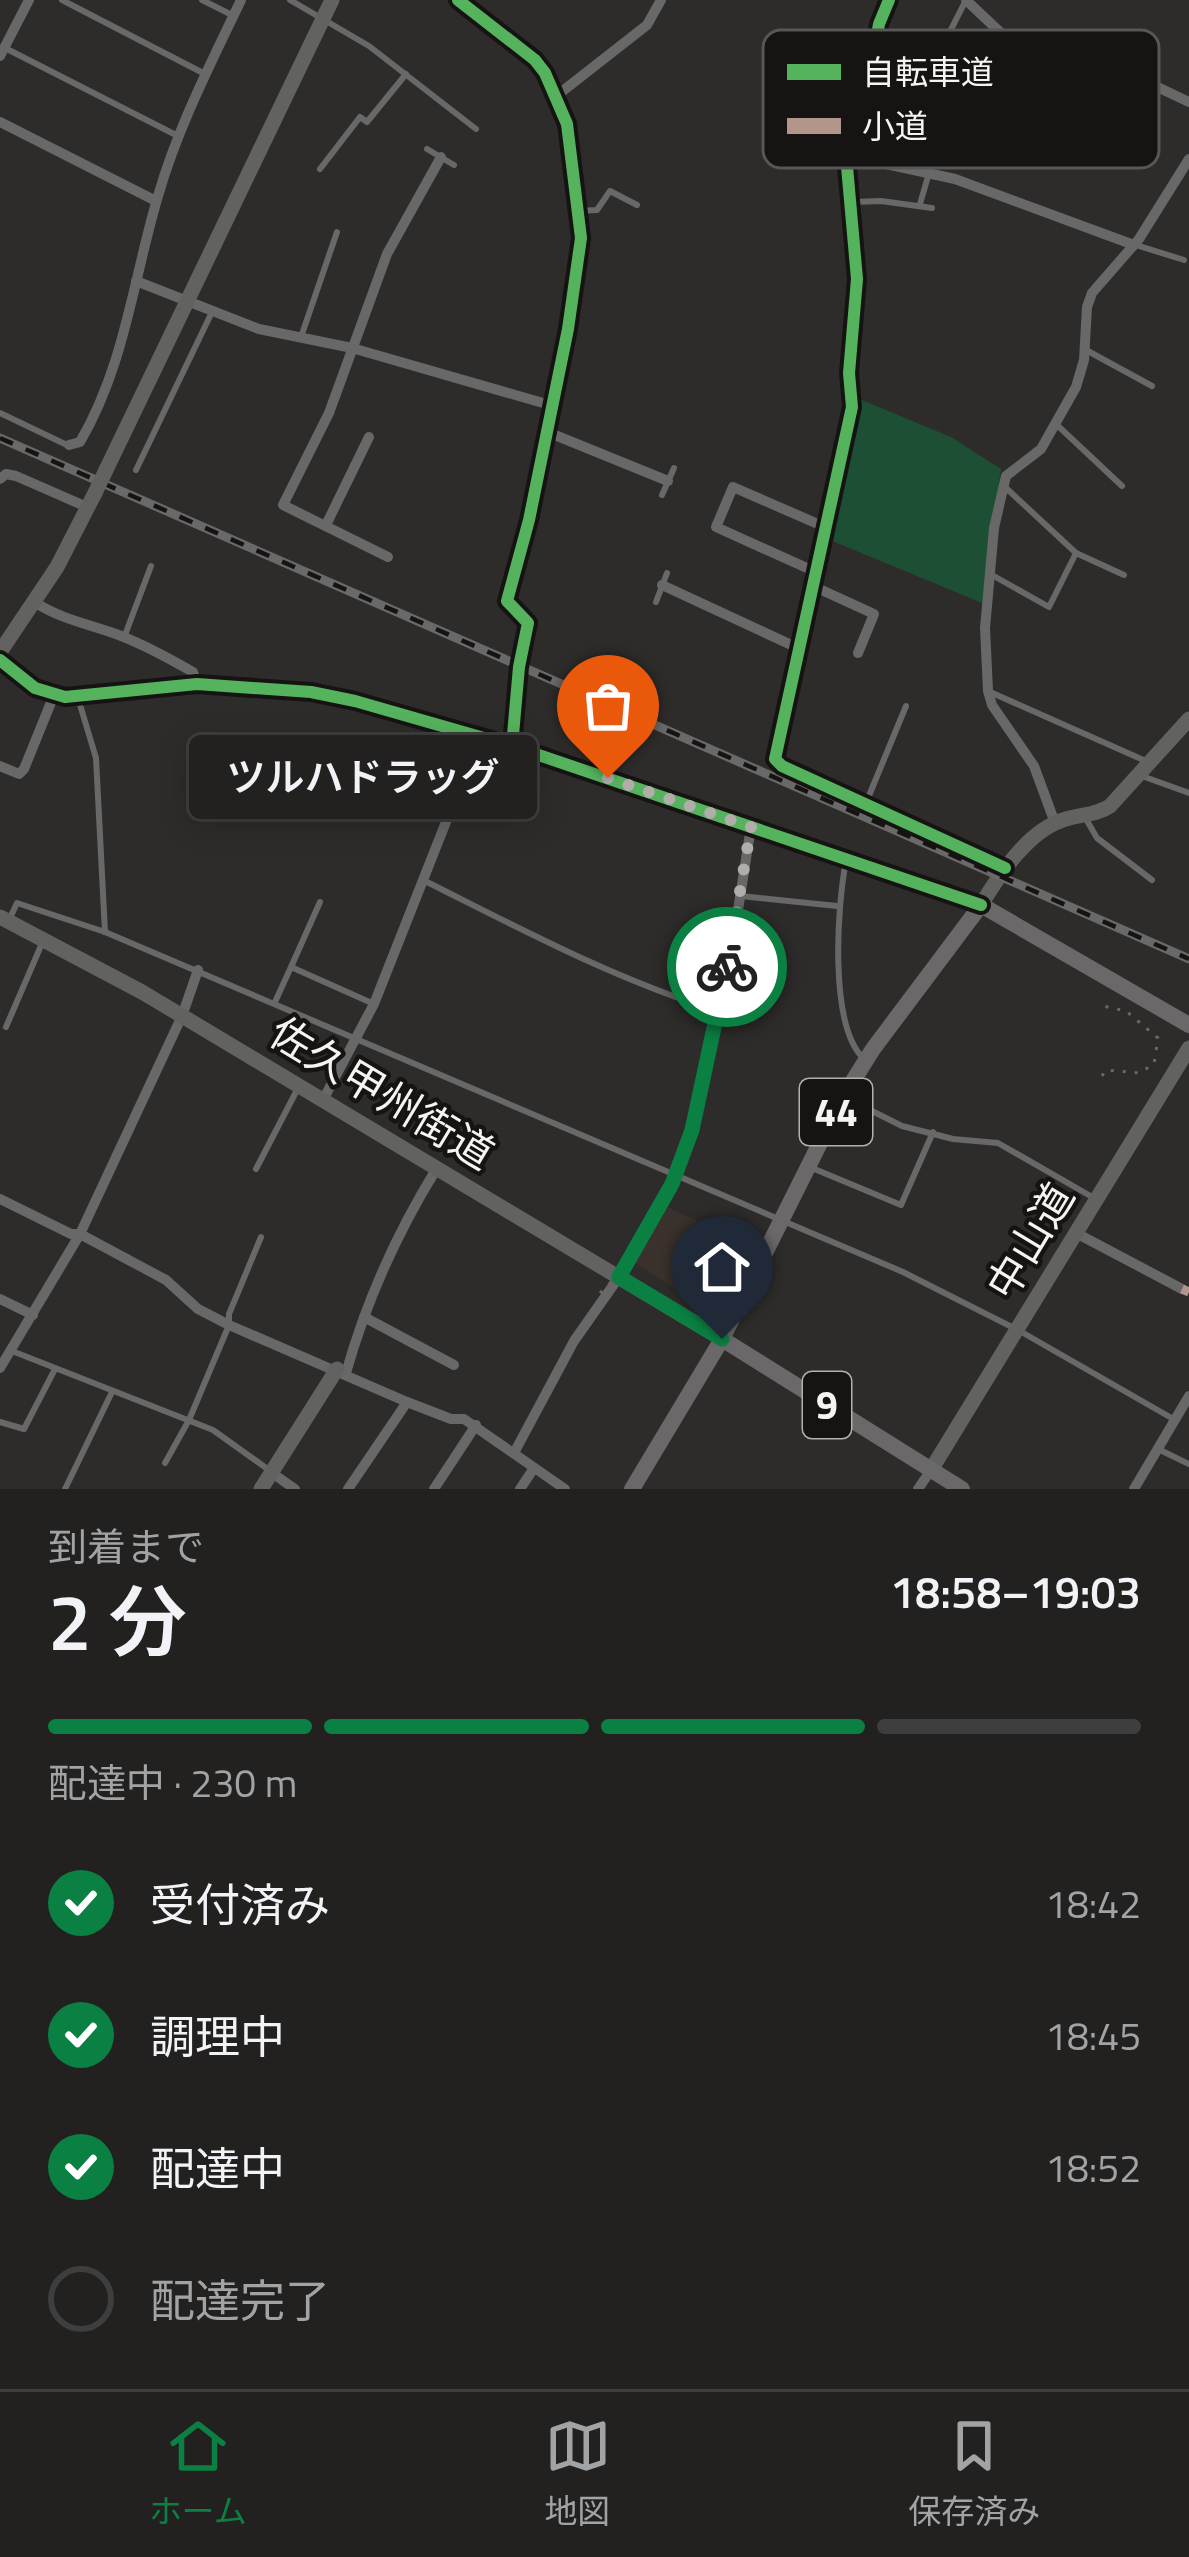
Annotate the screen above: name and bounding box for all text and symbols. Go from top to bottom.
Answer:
legend [763,30,1159,168]
text: 自転車道 [862,47,994,97]
text: 小道 [862,101,928,151]
pin [557,655,659,778]
icon: bag [575,673,641,739]
callout: ツルハドラッグ [188,736,536,820]
text: ツルハドラッグ [226,747,500,806]
courier [667,907,787,1027]
icon: bike [694,934,760,1000]
street label: 佐久甲州街道 [258,1000,507,1184]
road number: 44 [800,1079,872,1145]
street label: 中山道 [969,1170,1089,1311]
pin [671,1216,773,1339]
icon: home [689,1234,755,1300]
road number: 9 [803,1372,851,1438]
text: 到着まで [48,1517,204,1576]
text: 18:58–19:03 [890,1557,1141,1625]
text: 2 分 [48,1562,187,1680]
text: 配達中 · 230 m [48,1753,297,1812]
icon: check [48,1870,114,1936]
text: 受付済み [150,1870,330,1938]
text: 18:42 [1045,1874,1141,1933]
icon: check [48,2002,114,2068]
text: 調理中 [150,2002,285,2070]
text: 18:45 [1045,2006,1141,2065]
icon: check [48,2134,114,2200]
text: 配達中 [150,2134,285,2202]
text: 18:52 [1045,2138,1141,2197]
text: 配達完了 [150,2266,330,2334]
tab: ホーム [149,2413,247,2536]
tab: 地図 [545,2413,611,2536]
tab: 保存済み [908,2413,1040,2536]

